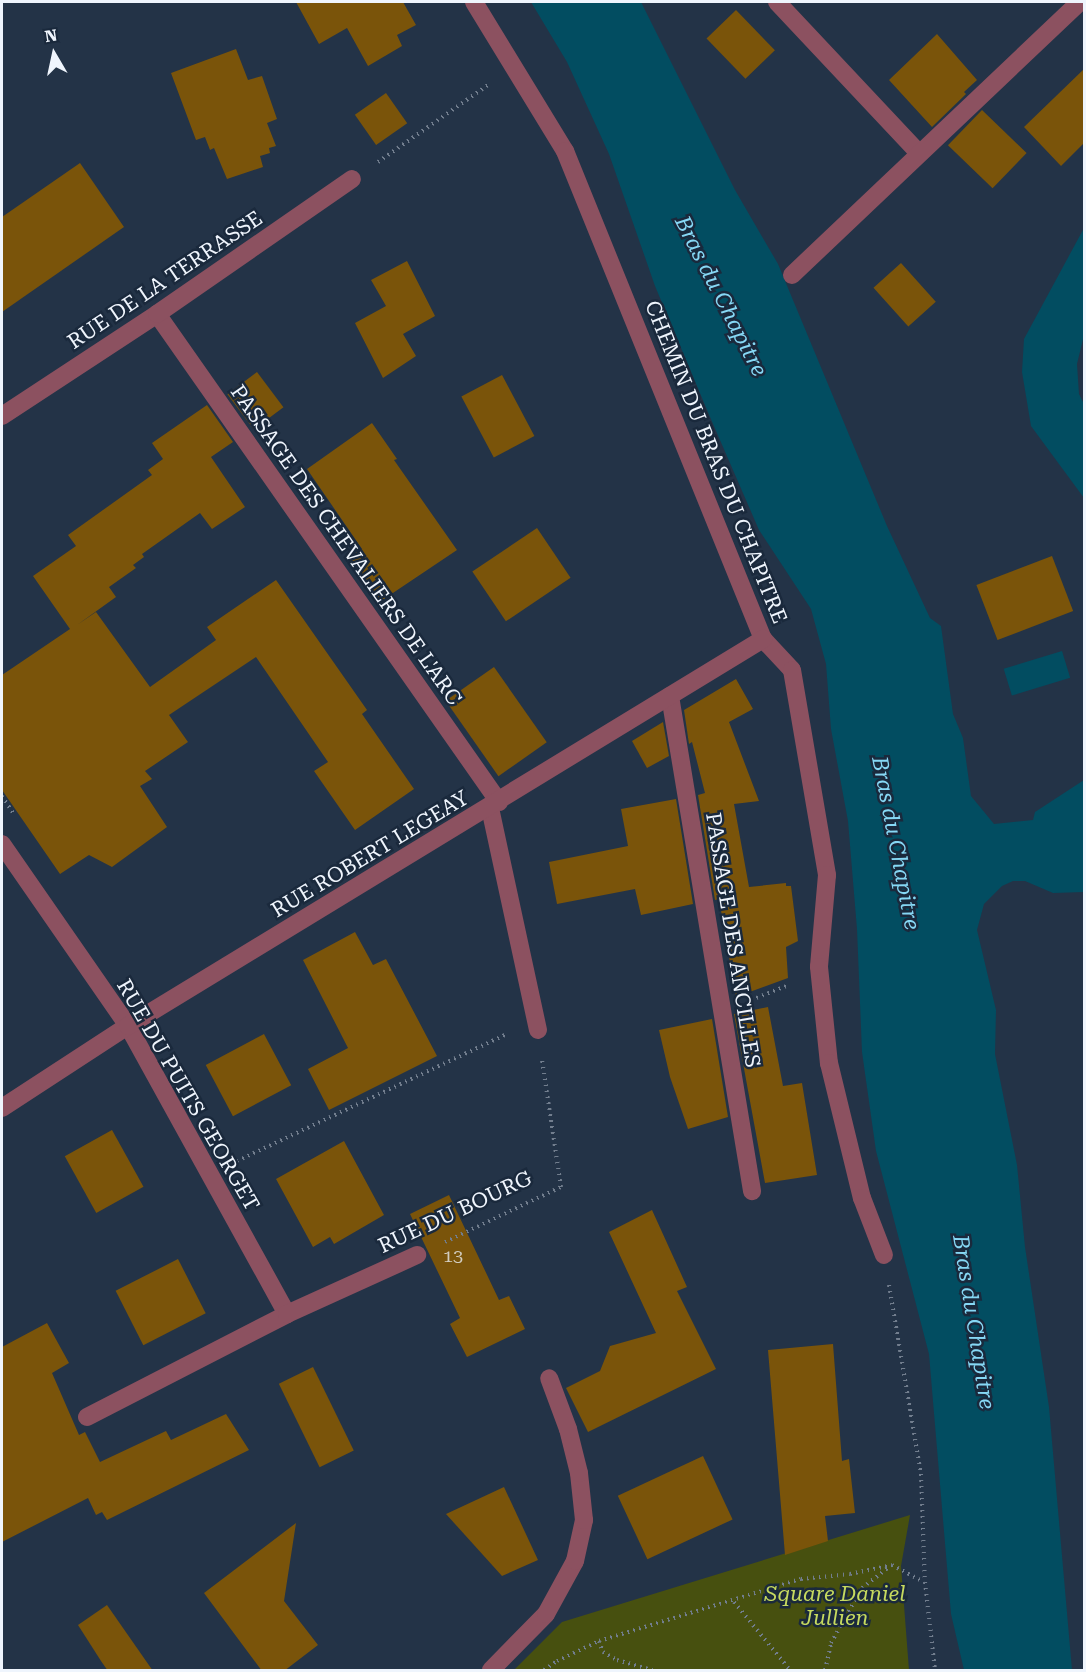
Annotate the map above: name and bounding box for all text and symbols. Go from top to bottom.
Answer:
north arrow [24,24,84,84]
text: N [44,25,59,46]
street label: RUE DE LA TERRASSE [63,205,267,355]
water label: Bras du Chapitre [669,211,773,381]
street label: CHEMIN DU BRAS DU CHAPITRE [640,297,792,627]
street label: PASSAGE DES CHEVALIERS DE L'ARC [225,380,467,710]
water label: Bras du Chapitre [866,754,926,932]
street label: RUE ROBERT LEGEAY [267,785,473,923]
street label: PASSAGE DES ANCILLES [700,811,766,1069]
street label: RUE DU PUITS GEORGET [111,975,265,1215]
street label: RUE DU BOURG [374,1165,536,1259]
water label: Bras du Chapitre [947,1233,1001,1411]
house number: 13 [443,1245,463,1267]
park label: Square Daniel Jullien [765,1581,905,1631]

